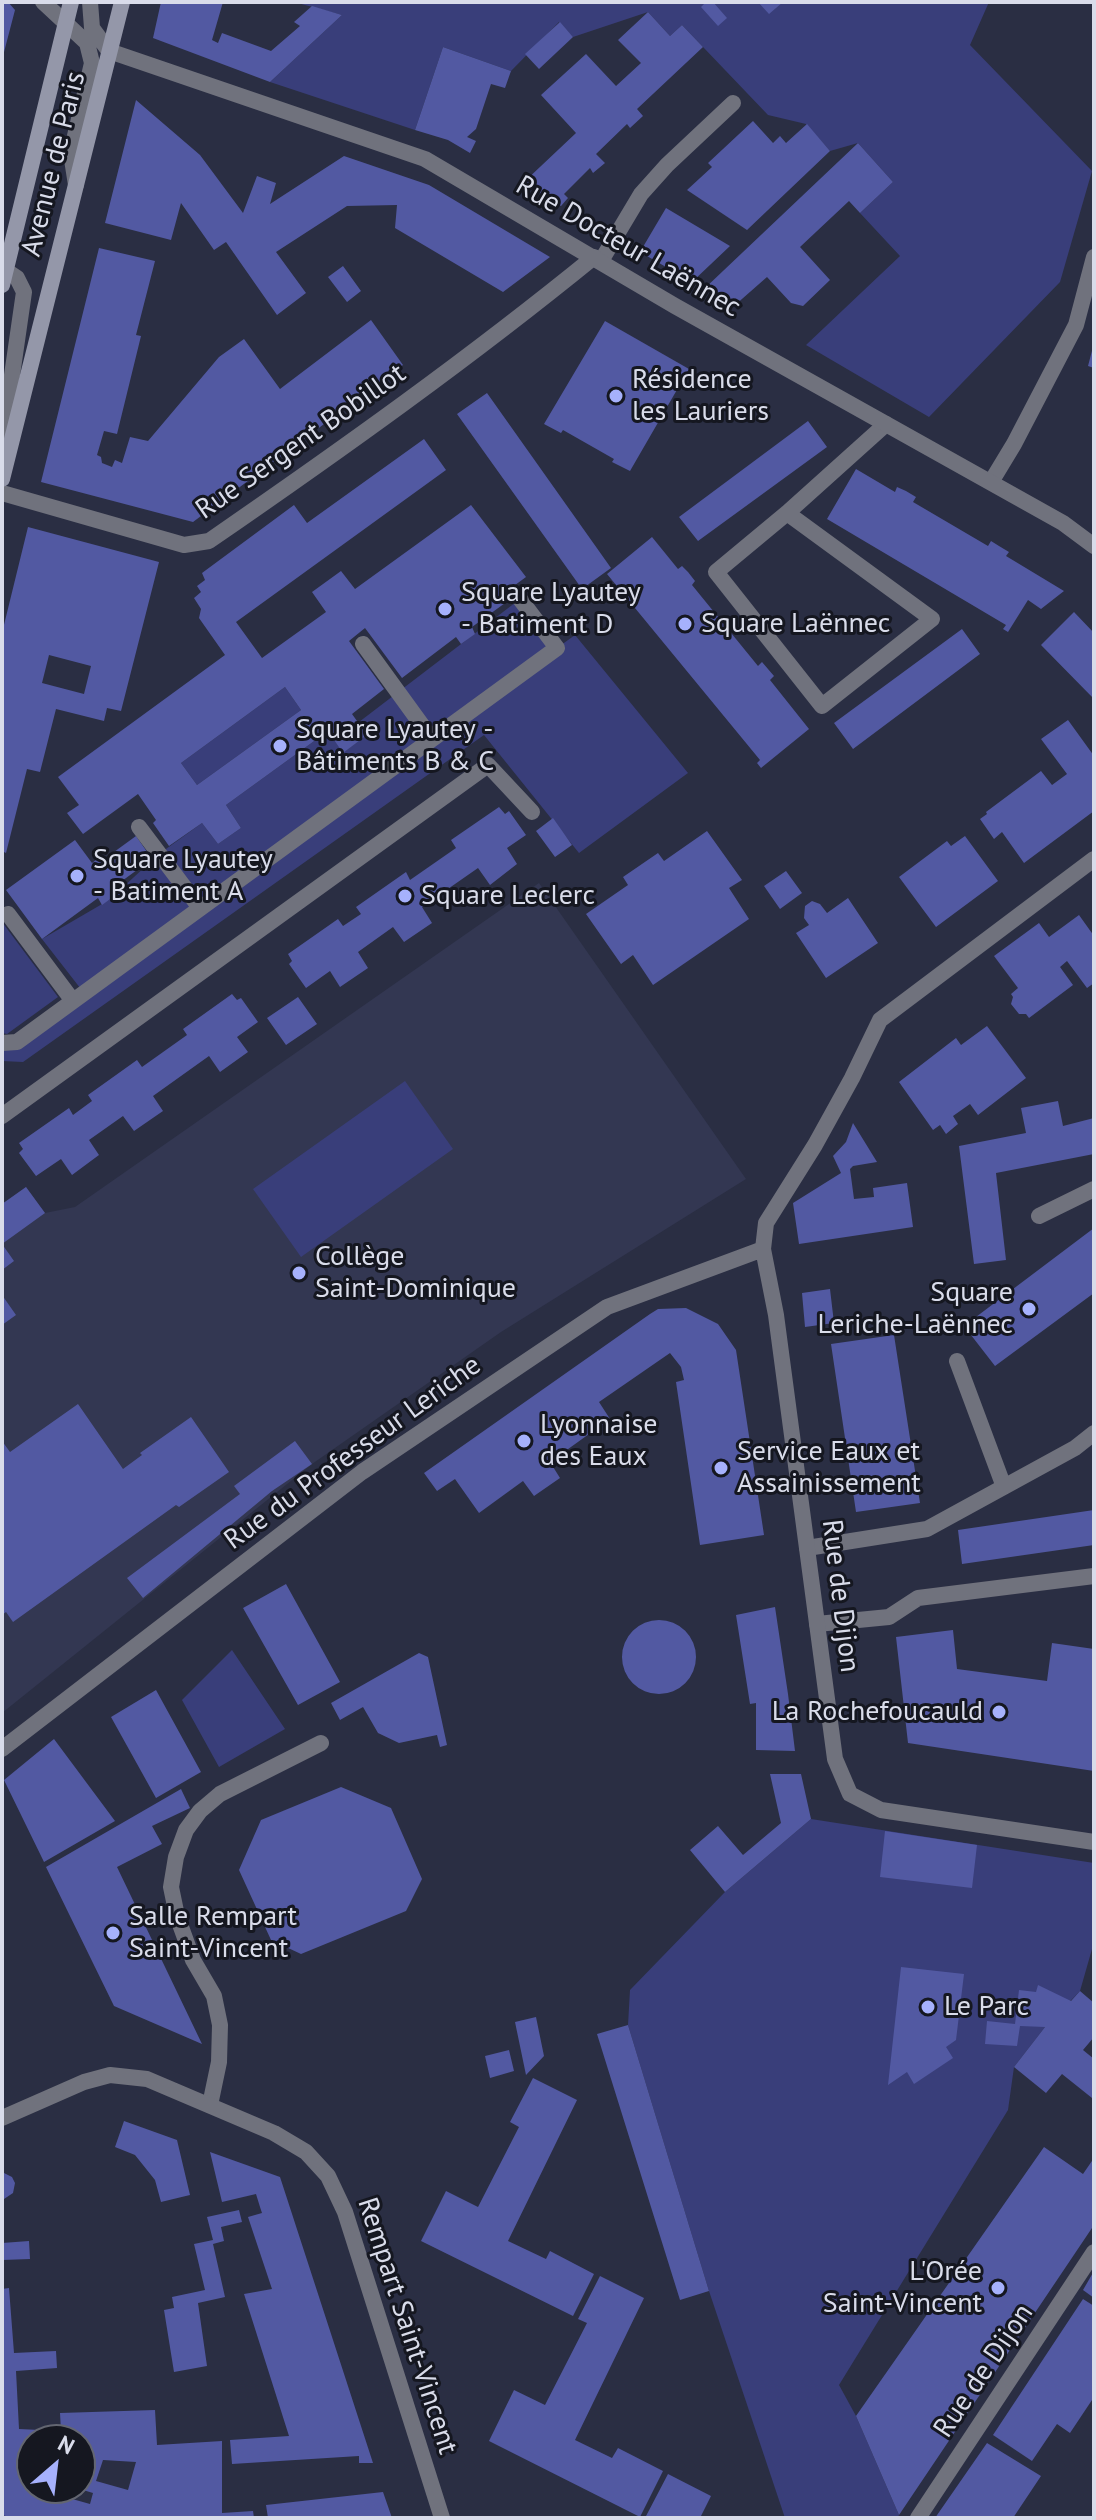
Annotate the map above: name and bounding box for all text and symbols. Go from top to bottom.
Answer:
street label: Avenue de Paris [15,68,93,260]
street label: Rue Docteur Laënnec [510,169,746,325]
street label: Rue Sergent Bobillot [190,357,412,527]
place label: Résidence les Lauriers [632,363,769,429]
marker: Résidence les Lauriers [607,387,625,405]
place label: Square Lyautey - Batiment D [461,576,641,642]
marker: Square Lyautey - Batiment D [436,600,454,618]
place label: Square Laënnec [701,607,890,641]
marker: Square Laënnec [676,615,694,633]
place label: Square Lyautey - Bâtiments B & C [296,713,494,779]
marker: Square Lyautey - Bâtiments B & C [271,737,289,755]
place label: Square Lyautey - Batiment A [93,843,273,909]
marker: Square Lyautey - Batiment A [68,867,86,885]
place label: Square Leclerc [421,879,595,913]
marker: Square Leclerc [396,887,414,905]
place label: Collège Saint-Dominique [315,1240,516,1306]
marker: Collège Saint-Dominique [290,1264,308,1282]
place label: Square Leriche-Laënnec [817,1276,1013,1342]
marker: Square Leriche-Laënnec [1020,1300,1038,1318]
street label: Rue du Professeur Leriche [218,1349,488,1557]
place label: Lyonnaise des Eaux [540,1408,658,1474]
marker: Lyonnaise des Eaux [515,1432,533,1450]
place label: Service Eaux et Assainissement [737,1435,921,1501]
marker: Service Eaux et Assainissement [712,1459,730,1477]
street label: Rue de Dijon [814,1518,866,1674]
place label: La Rochefoucauld [772,1695,983,1729]
marker: La Rochefoucauld [990,1703,1008,1721]
place label: Salle Rempart Saint-Vincent [129,1900,297,1966]
marker: Salle Rempart Saint-Vincent [104,1924,122,1942]
place label: Le Parc [944,1990,1029,2024]
marker: Le Parc [919,1998,937,2016]
street label: Rempart Saint-Vincent [350,2193,464,2459]
place label: L'Orée Saint-Vincent [823,2255,982,2321]
marker: L'Orée Saint-Vincent [989,2279,1007,2297]
street label: Rue de Dijon [927,2298,1041,2444]
north arrow [16,2424,96,2504]
text: N [53,2429,79,2460]

